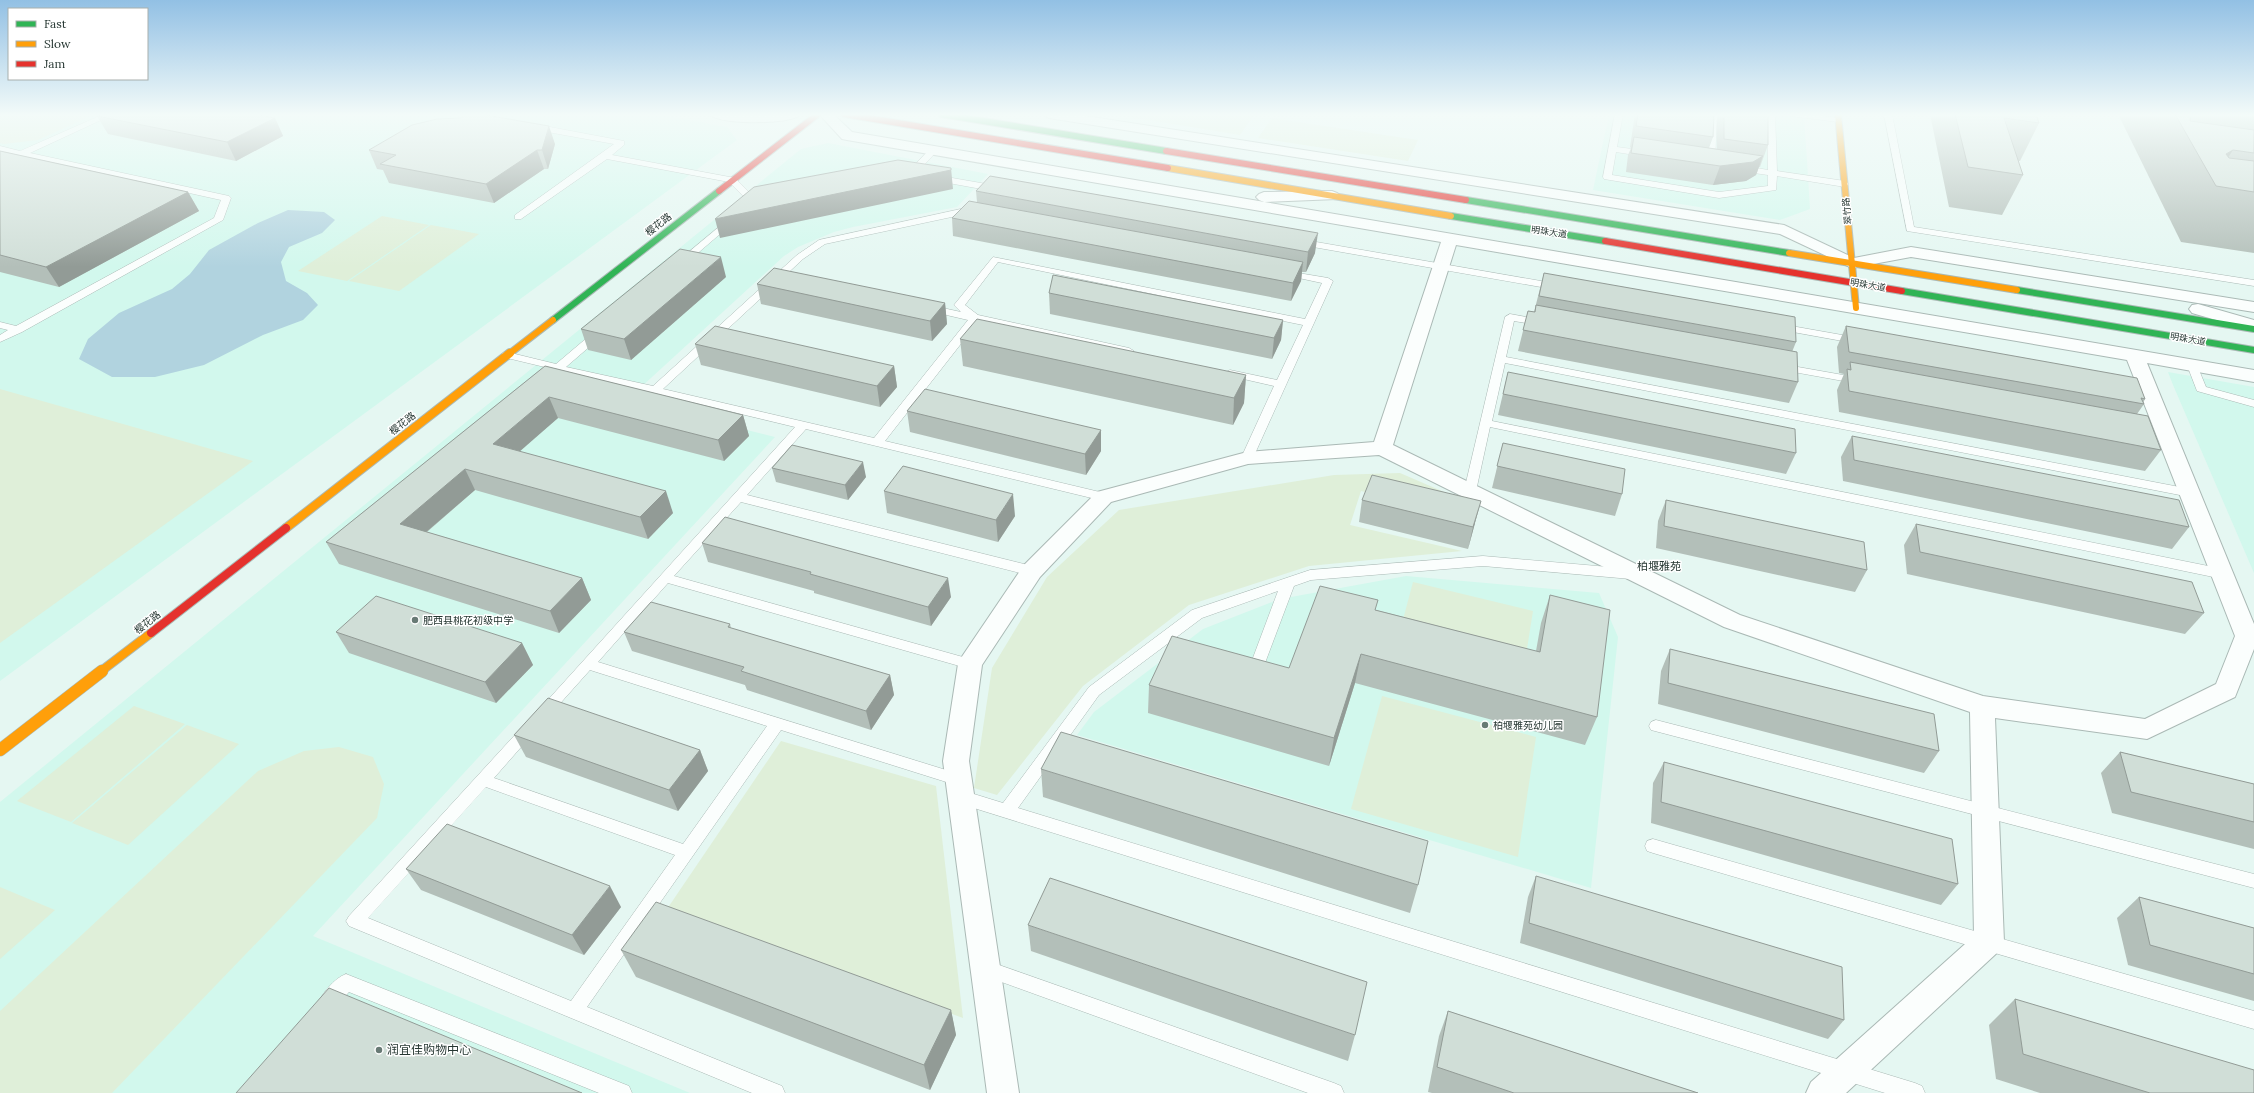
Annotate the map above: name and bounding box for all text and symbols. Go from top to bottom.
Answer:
legend [8,8,148,80]
text: Fast [44,16,67,31]
text: Slow [44,36,71,51]
text: Jam [43,56,65,71]
street label: 翠竹路 [1840,197,1853,225]
street label: 樱花路 [642,210,674,239]
street label: 明珠大道 [1530,223,1568,240]
street label: 明珠大道 [1849,276,1887,293]
street label: 明珠大道 [2169,330,2207,347]
street label: 樱花路 [386,409,418,438]
district label: 柏堰雅苑 [1637,559,1681,573]
street label: 樱花路 [131,608,163,637]
place label: 肥西县桃花初级中学 [423,614,513,627]
marker: 肥西县桃花初级中学 [410,615,420,625]
place label: 柏堰雅苑幼儿园 [1493,719,1563,732]
marker: 柏堰雅苑幼儿园 [1480,720,1490,730]
place label: 润宜佳购物中心 [387,1042,471,1057]
marker: 润宜佳购物中心 [374,1045,384,1055]

